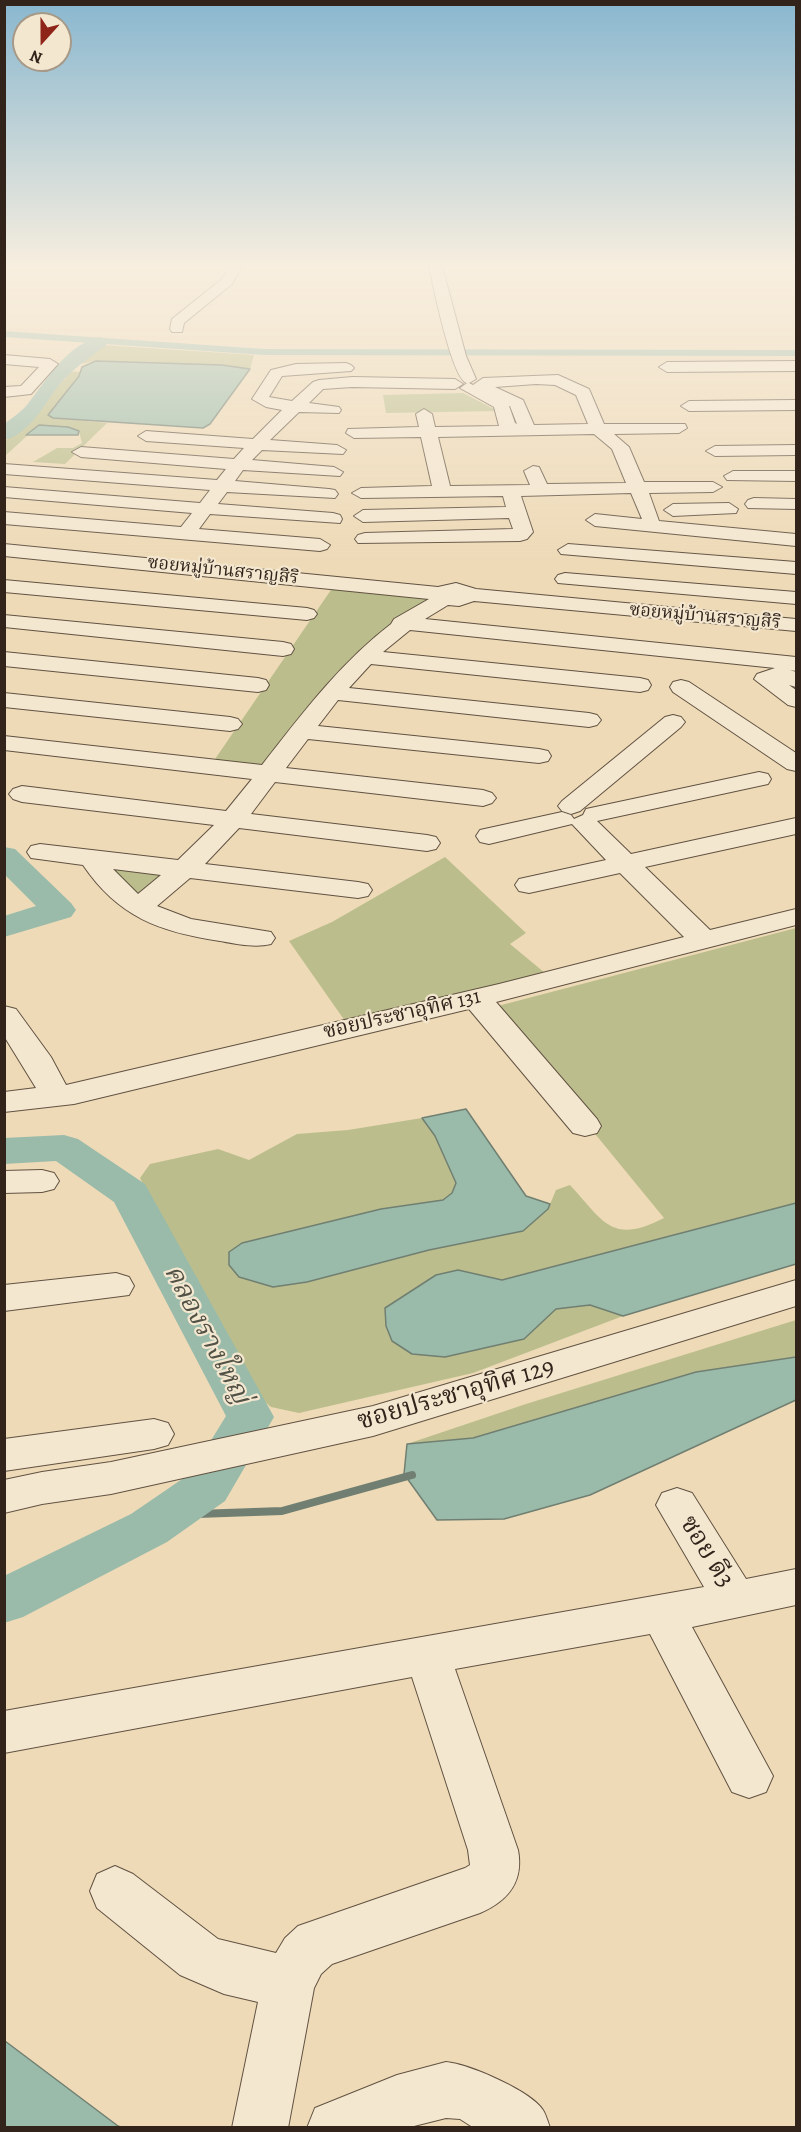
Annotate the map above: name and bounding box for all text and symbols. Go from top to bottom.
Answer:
north arrow [12,12,72,72]
text: N [27,45,46,69]
street label: ซอยหมู่บ้านสราญสิริ [146,552,300,590]
street label: ซอยหมู่บ้านสราญสิริ [628,600,782,634]
street label: ซอยประชาอุทิศ 131 [321,985,483,1045]
water label: คลองรางใหญ่ [156,1260,256,1410]
street label: ซอยประชาอุทิศ 129 [354,1352,558,1438]
street label: ซอย ดี3 [672,1510,740,1594]

